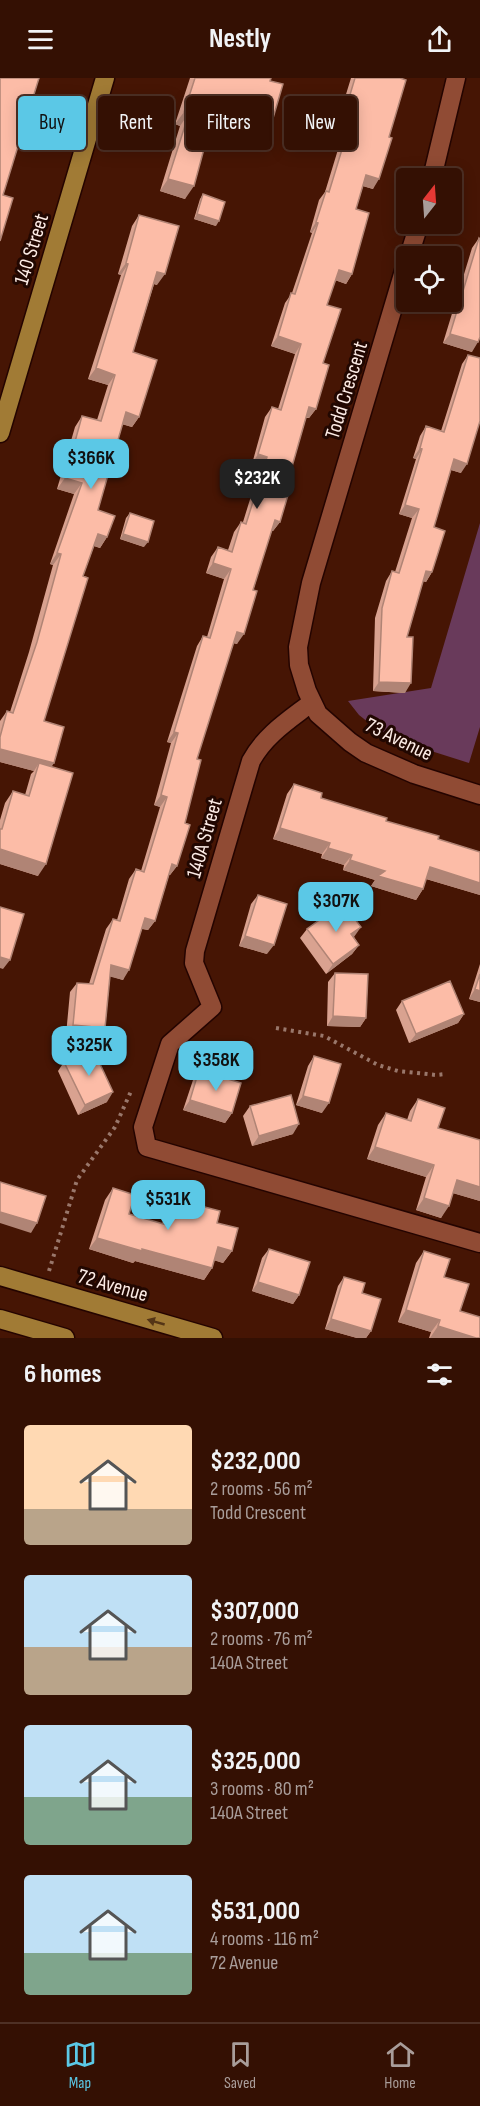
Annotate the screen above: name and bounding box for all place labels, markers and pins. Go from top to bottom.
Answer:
pin: $366K [49,439,133,490]
pin: $232K [215,459,299,510]
pin: $307K [294,882,378,933]
pin: $325K [47,1026,131,1077]
pin: $358K [174,1041,258,1092]
pin: $531K [126,1180,210,1231]

